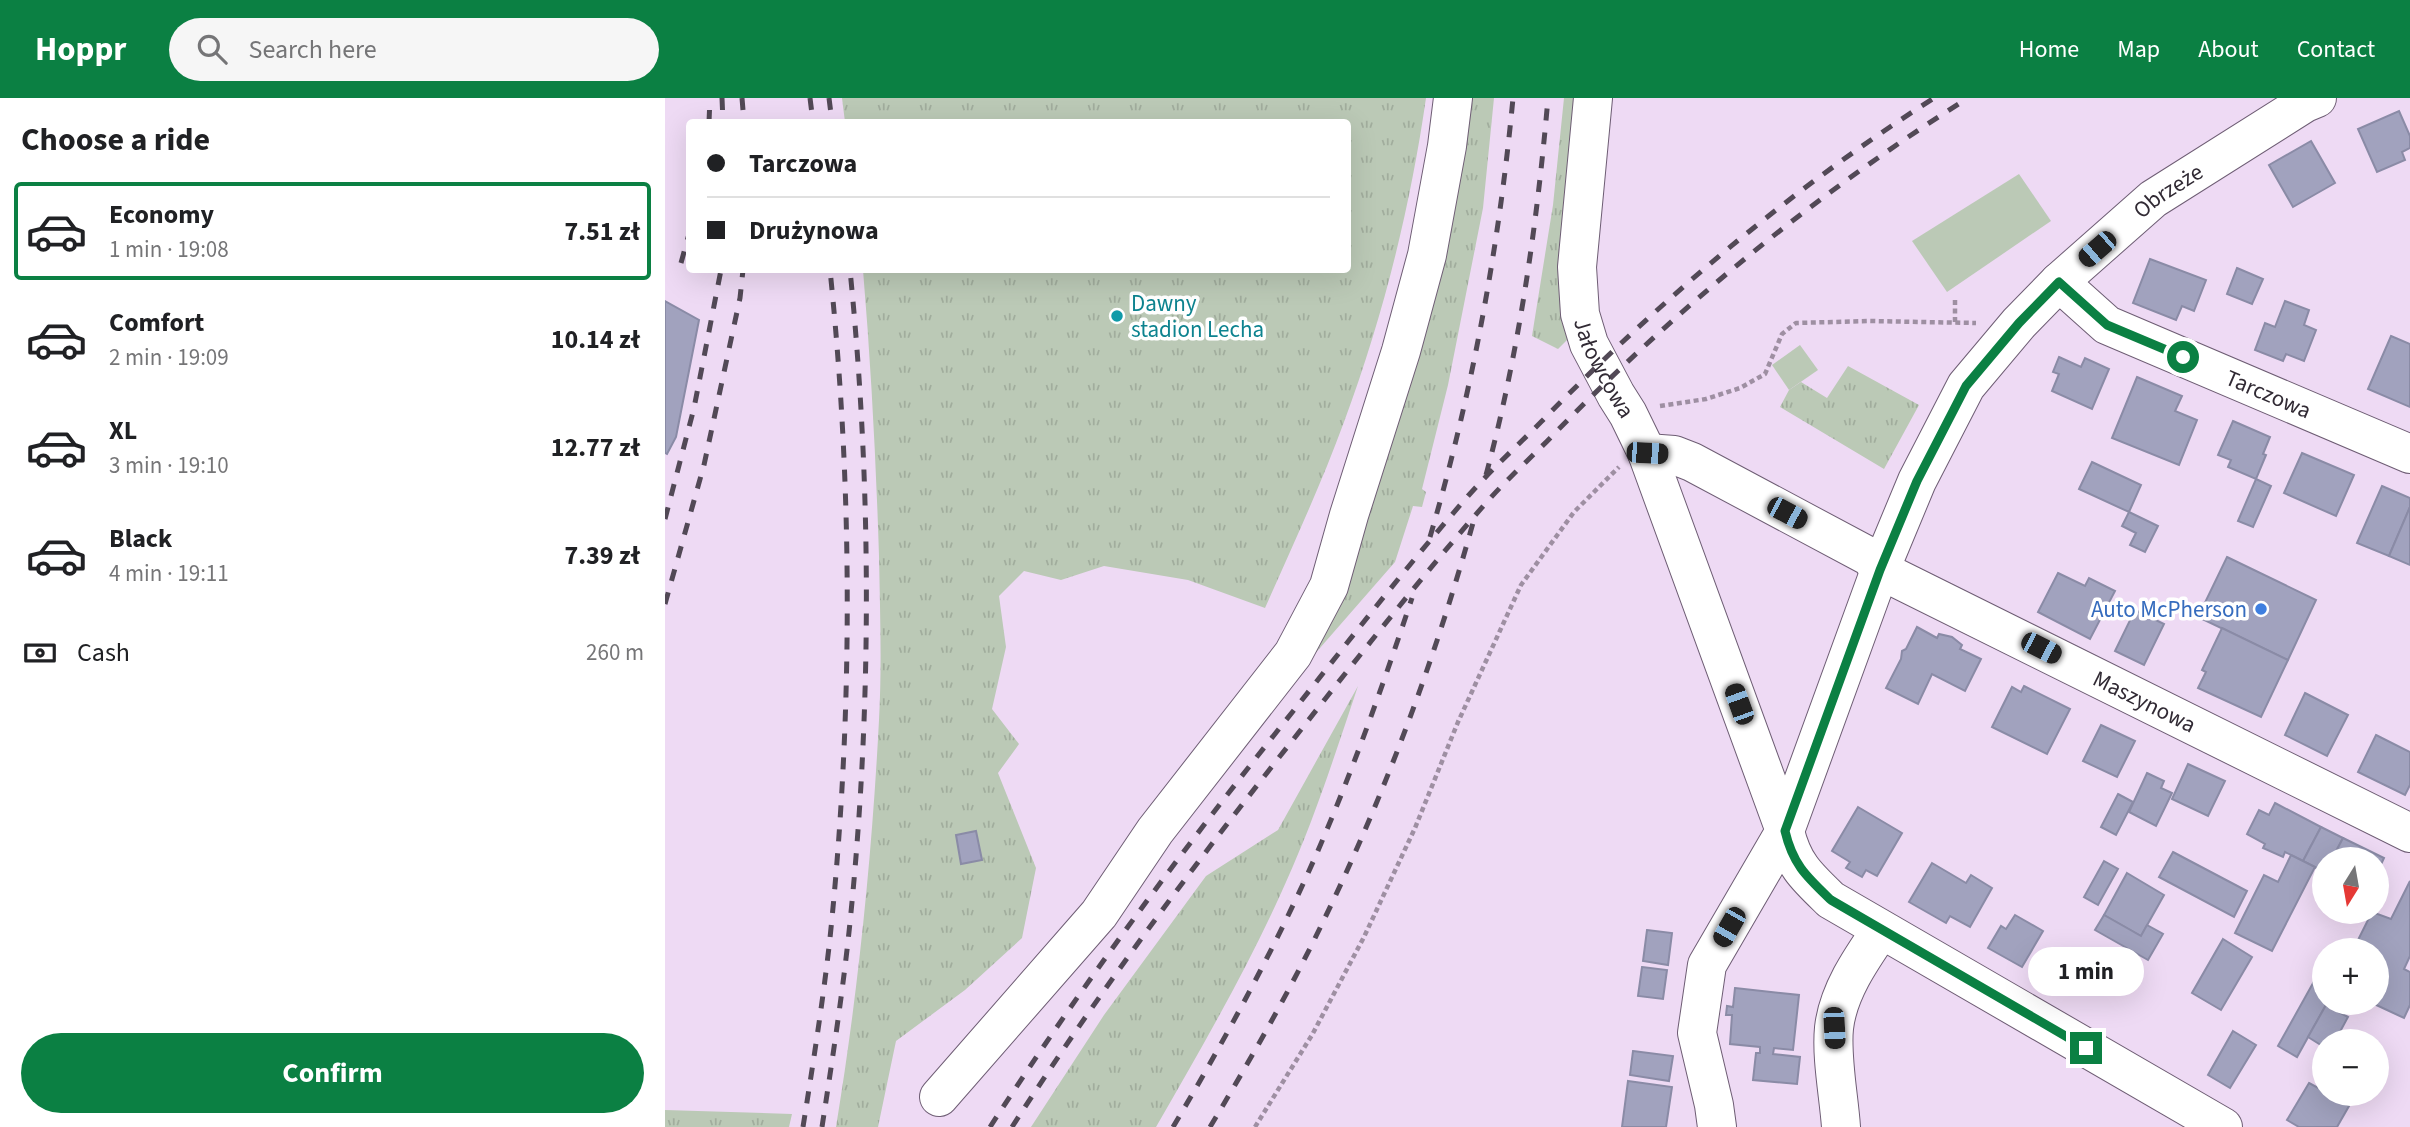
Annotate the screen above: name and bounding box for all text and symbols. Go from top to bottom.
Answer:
search box [169,18,659,81]
text: Hoppr [35,26,127,73]
icon: search [193,30,231,68]
text: Search here [249,31,377,68]
text: Home [2019,32,2079,67]
text: Map [2117,32,2160,67]
text: About [2198,32,2259,67]
text: Contact [2297,32,2375,67]
text: Choose a ride [21,117,210,163]
text: Tarczowa [749,145,857,182]
street label: Obrzeże [2126,155,2209,226]
text: Economy [109,196,214,233]
icon: car [25,200,88,263]
text: Drużynowa [749,212,879,249]
text: 7.51 zł [565,213,640,250]
car [2075,227,2120,271]
text: 1 min · 19:08 [109,233,229,266]
place label: Dawny stadion Lecha [1131,287,1264,346]
text: Comfort [109,304,204,341]
icon: car [25,308,88,371]
marker: Dawny stadion Lecha [1109,308,1125,324]
street label: Jałowcowa [1566,314,1643,424]
text: 10.14 zł [551,321,640,358]
text: 2 min · 19:09 [109,341,229,374]
route start [2167,341,2199,373]
street label: Tarczowa [2220,361,2317,427]
text: XL [109,412,137,449]
icon: car [25,416,88,479]
text: 12.77 zł [551,429,640,466]
car [1626,441,1669,465]
text: 3 min · 19:10 [109,449,229,482]
car [1764,494,1811,532]
text: Black [109,520,172,557]
icon: car [25,524,88,587]
text: 7.39 zł [565,537,640,574]
text: 4 min · 19:11 [109,557,229,590]
place label: Auto McPherson [2091,593,2247,626]
marker: Auto McPherson [2253,601,2269,617]
car [2018,629,2065,667]
icon: cash [21,634,59,672]
text: Cash [77,634,130,671]
text: 260 m [586,636,644,669]
street label: Maszynowa [2087,662,2202,741]
car [1722,681,1757,727]
north arrow [2312,847,2389,924]
map controls [2312,847,2389,1106]
car [1710,904,1749,950]
button: + [2312,938,2389,1015]
callout: 1 min [2028,946,2144,996]
text: 1 min [2058,955,2114,988]
car [1823,1006,1846,1050]
button: − [2312,1029,2389,1106]
route end [2070,1032,2102,1064]
button: Confirm [21,1033,644,1113]

